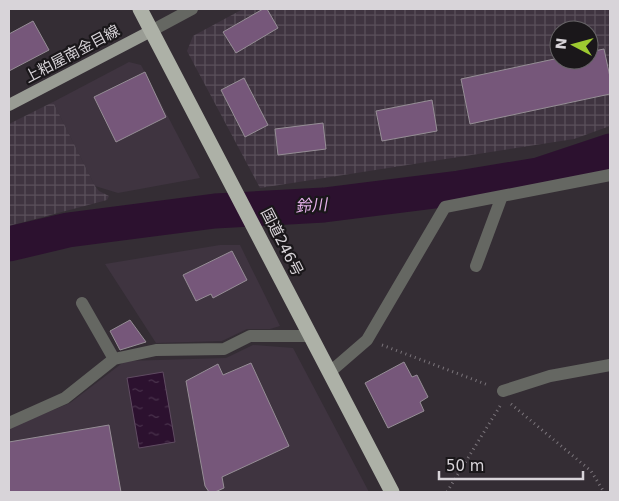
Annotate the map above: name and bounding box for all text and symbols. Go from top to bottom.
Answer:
north arrow [549,20,599,70]
street label: 上粕屋南金目線 [21,21,123,87]
text: N [553,37,570,50]
water label: 鈴川 [294,195,330,216]
street label: 国道246号 [257,205,307,279]
scale bar [439,448,583,480]
text: 50 m [446,457,484,475]

